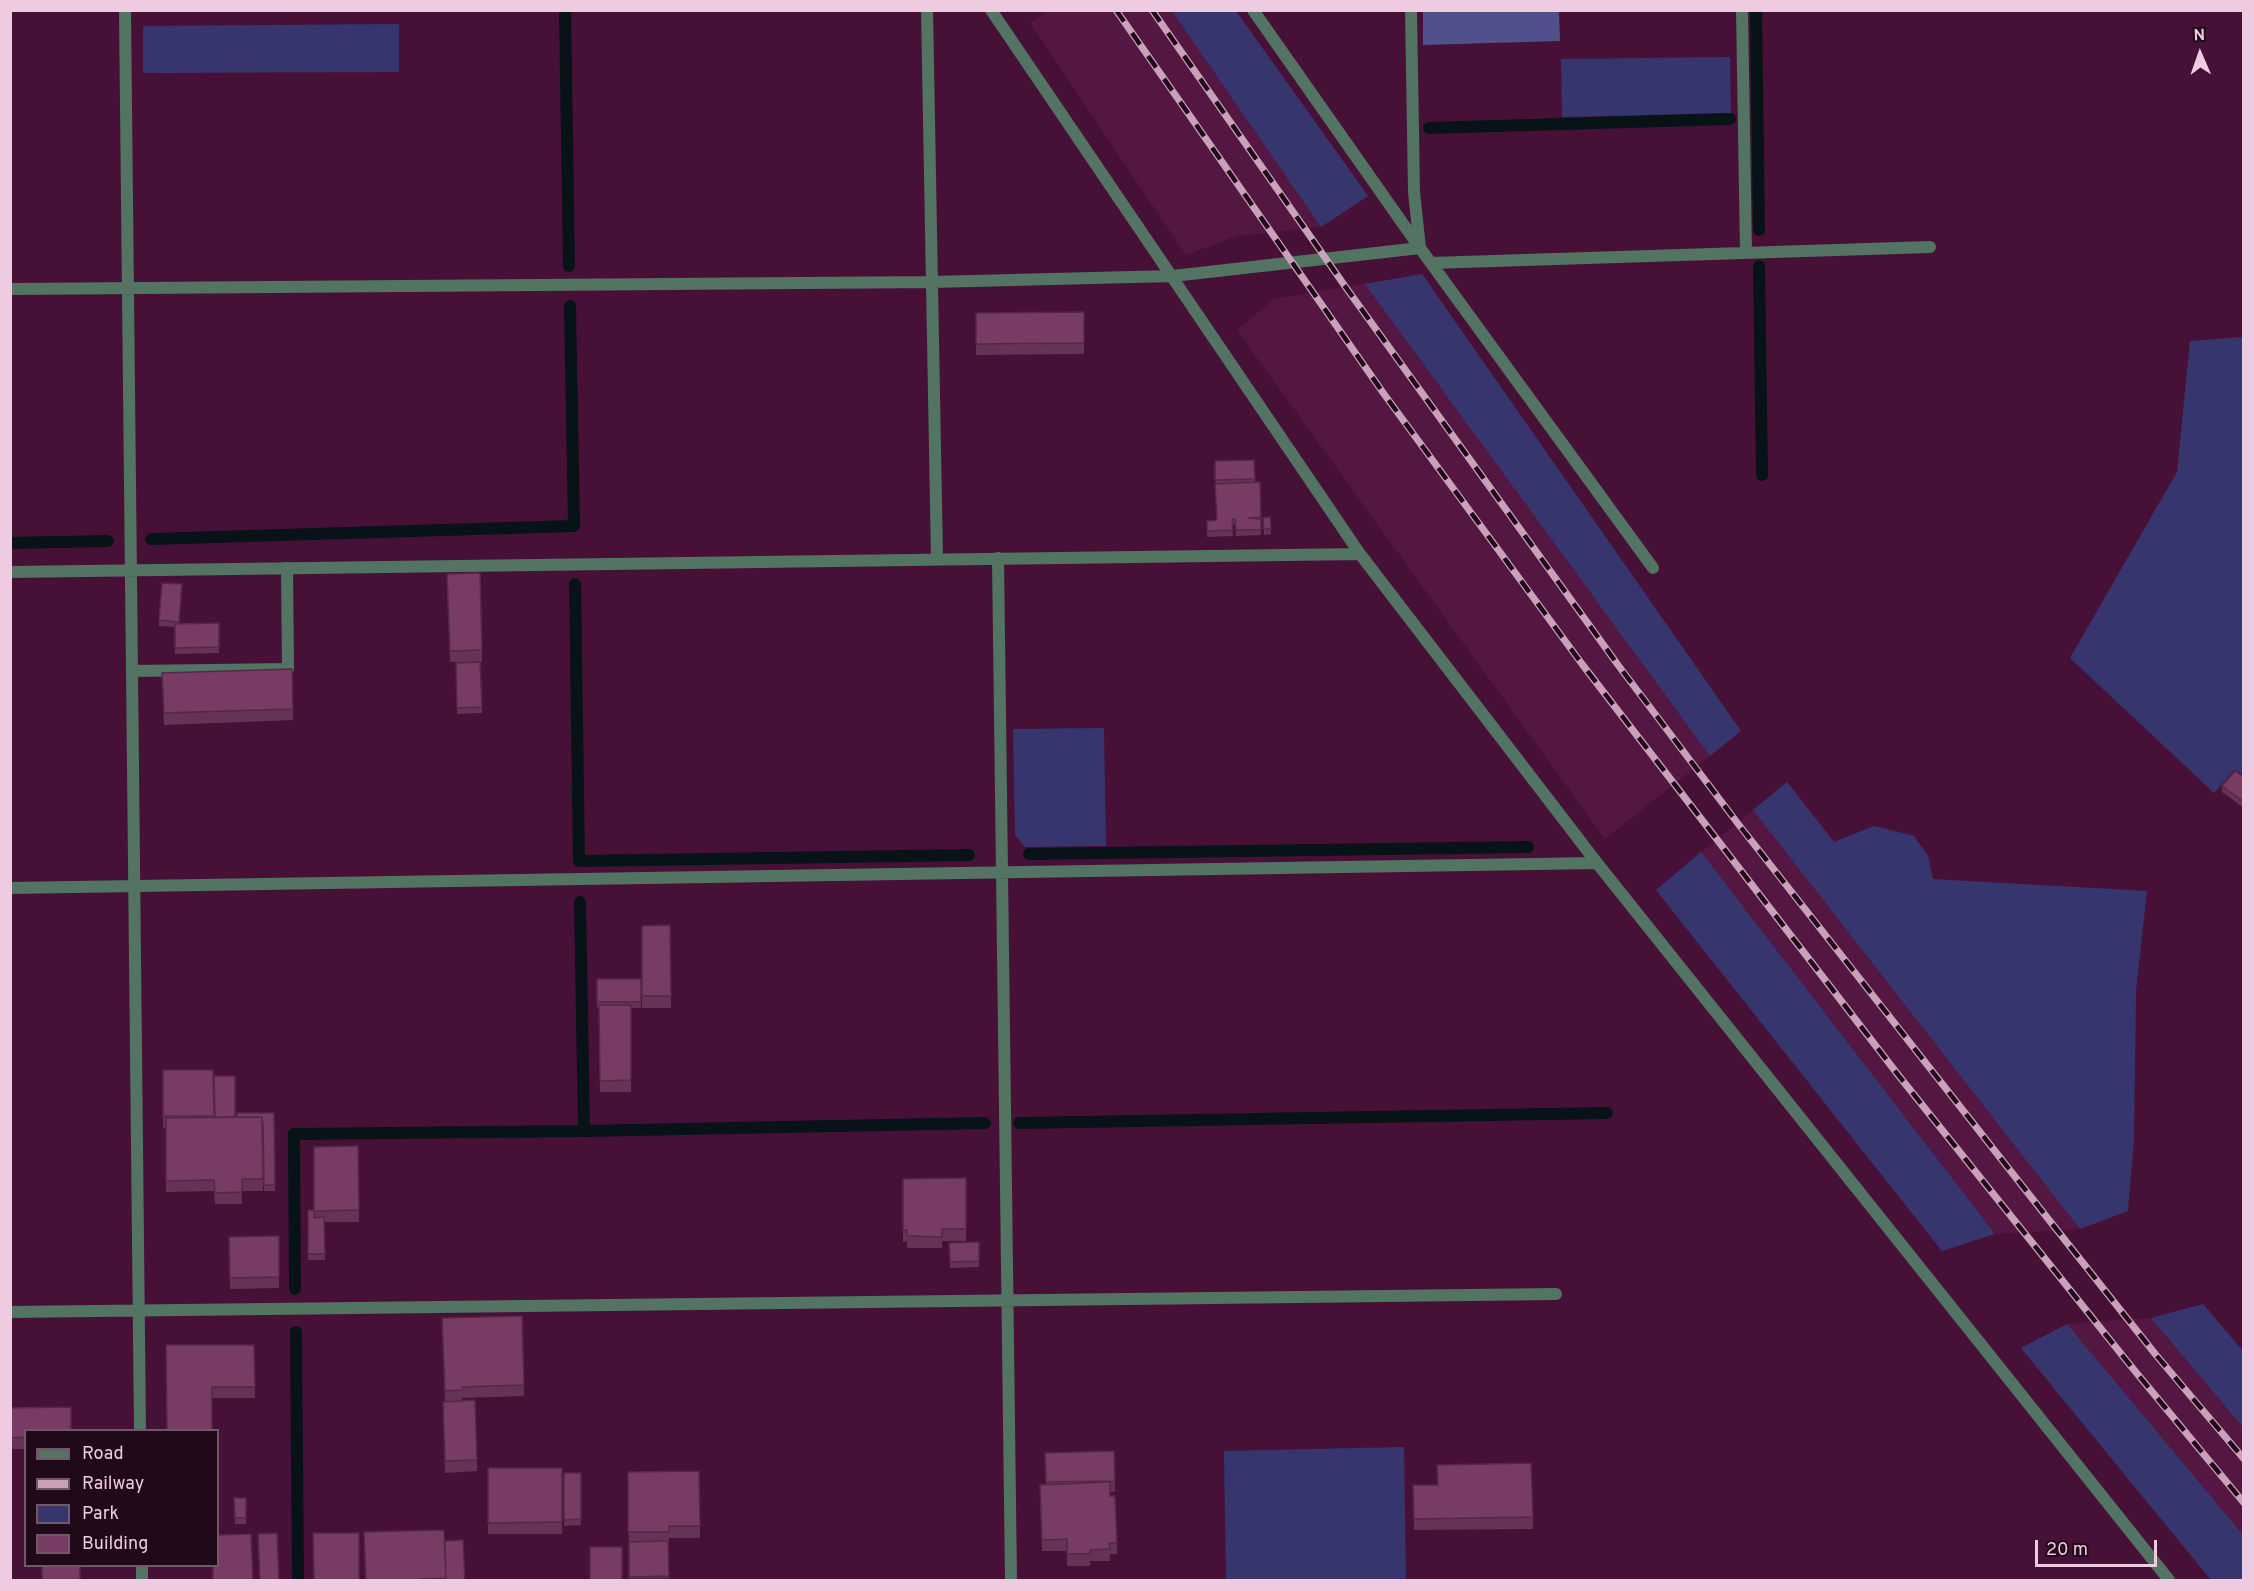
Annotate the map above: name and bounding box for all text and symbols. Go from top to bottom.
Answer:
north arrow [2170,24,2230,84]
text: N [2193,26,2205,46]
legend [24,1429,219,1567]
text: Road [82,1443,124,1466]
text: Railway [82,1473,144,1496]
text: Park [82,1503,119,1526]
scale bar [2038,1528,2160,1566]
text: Building [82,1533,148,1556]
text: 20 m [2046,1539,2088,1562]

